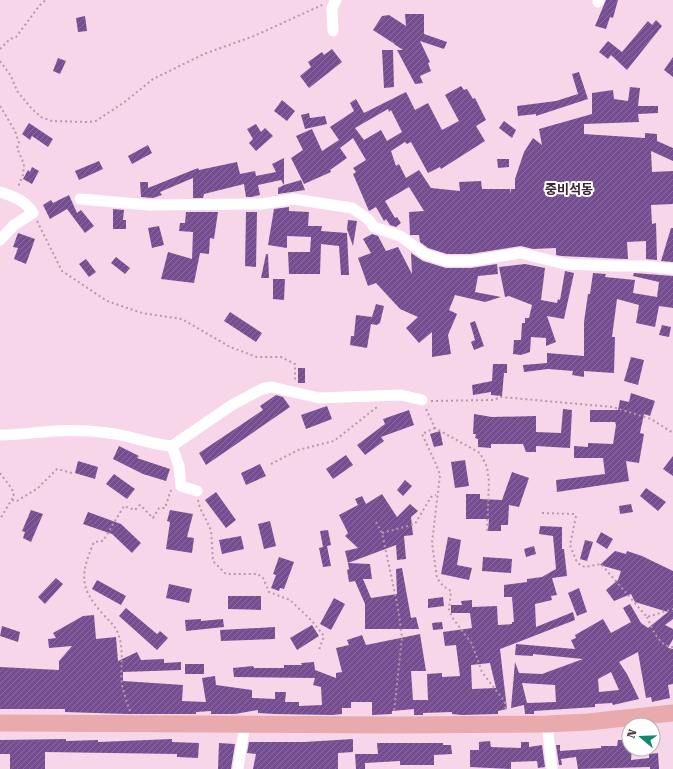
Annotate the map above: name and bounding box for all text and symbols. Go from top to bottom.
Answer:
district label: 중비석동 [545,182,593,197]
north arrow [621,717,661,757]
text: N [624,727,640,740]

